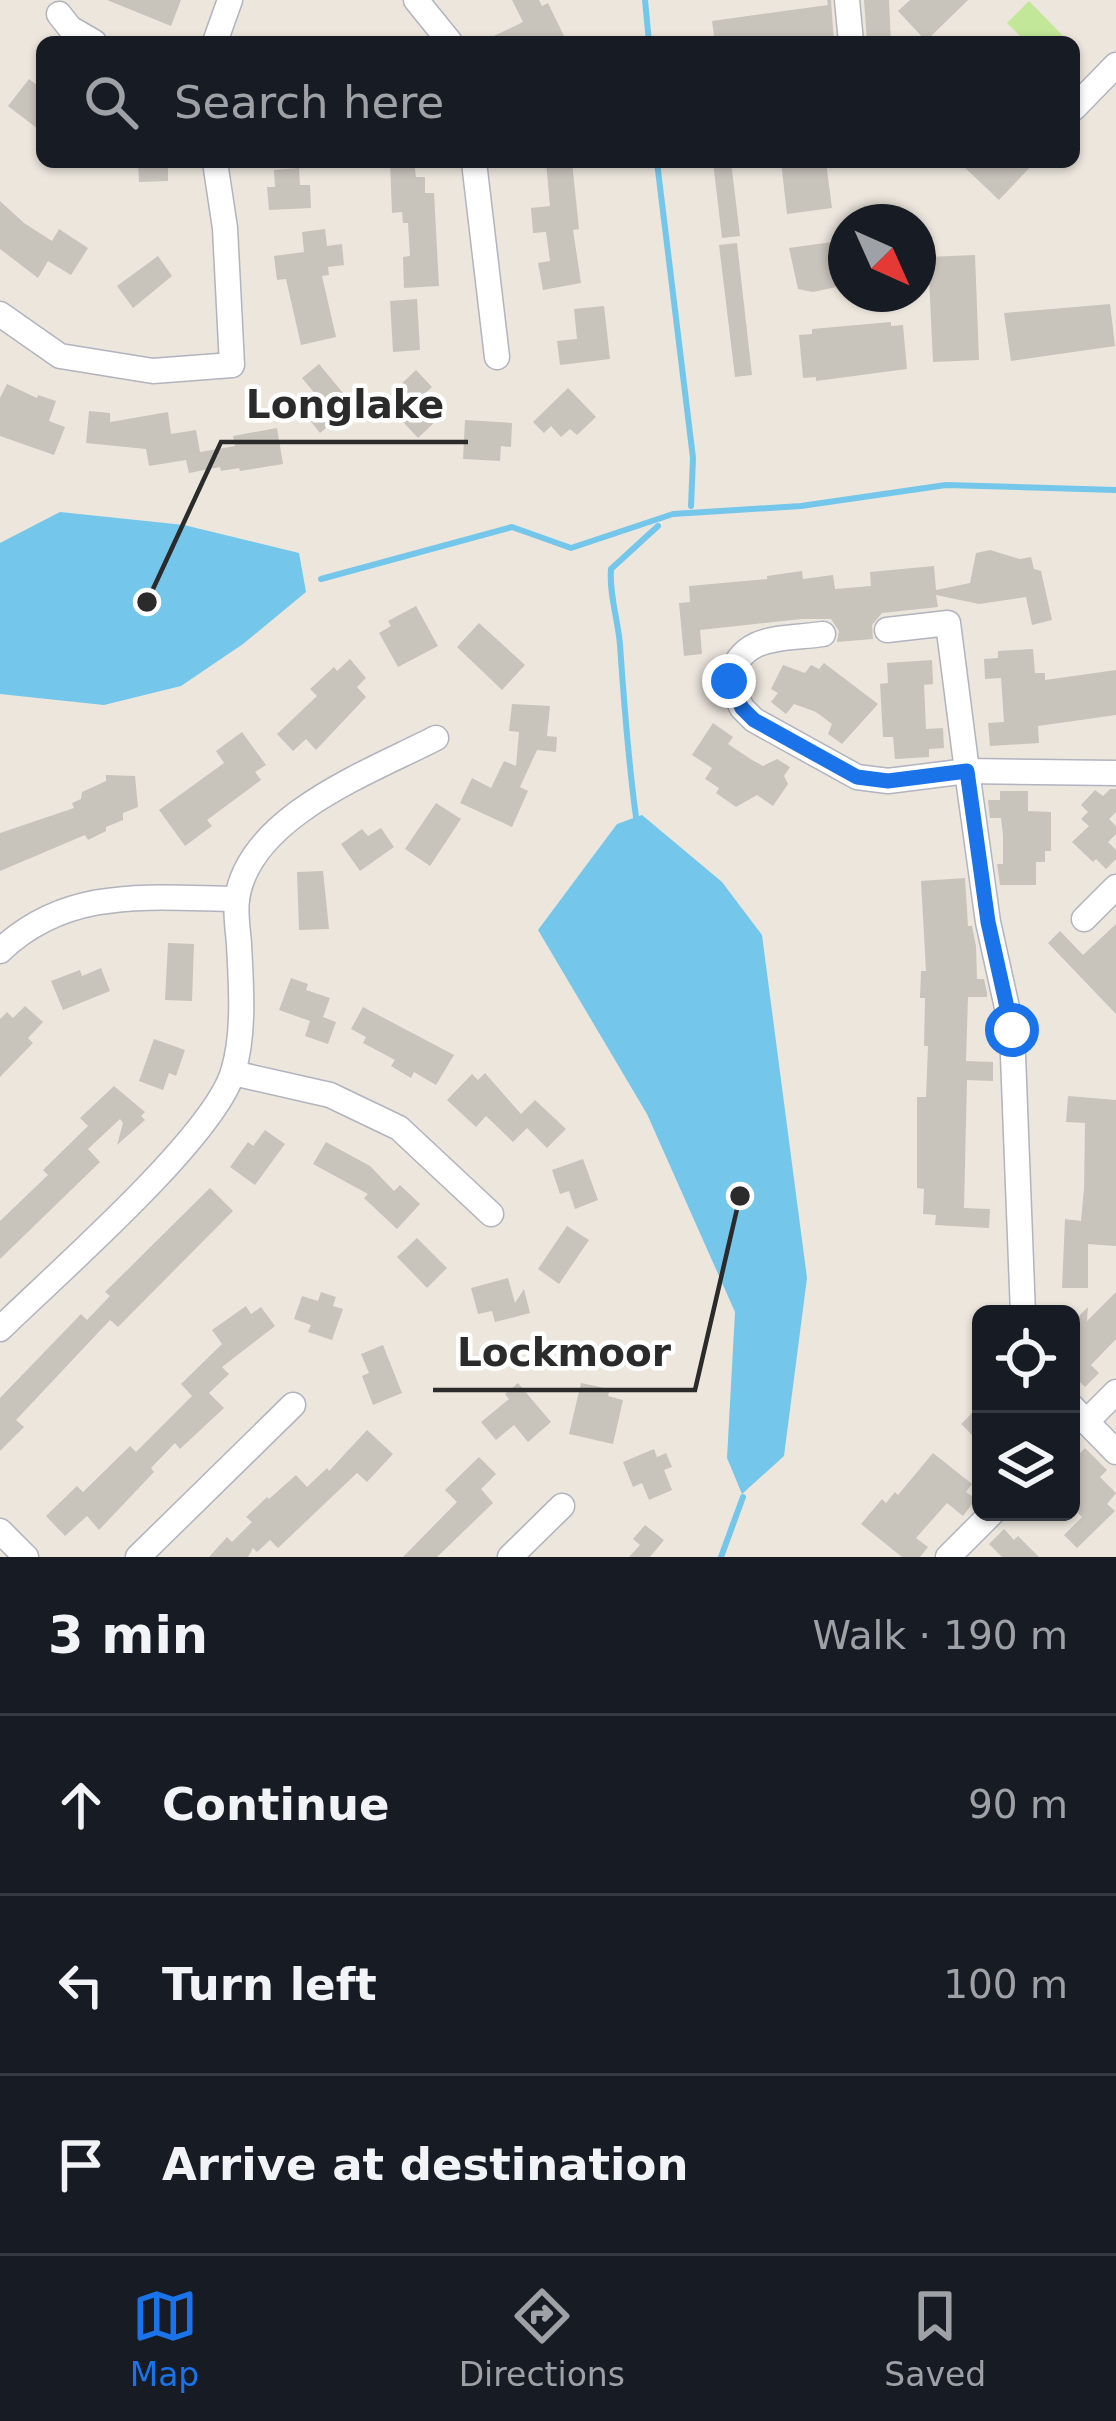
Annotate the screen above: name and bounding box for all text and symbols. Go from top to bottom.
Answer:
search box [36,36,1080,168]
icon: search [78,69,144,135]
text: Search here [174,76,444,129]
north arrow [828,204,936,312]
callout: Longlake [221,367,468,442]
text: Longlake [246,382,444,427]
route end [702,654,756,708]
route start [985,1003,1039,1057]
map controls [972,1305,1080,1521]
button: locate [972,1305,1080,1413]
callout: Lockmoor [433,1315,695,1390]
text: Lockmoor [457,1330,672,1375]
button: layers [972,1413,1080,1521]
text: 3 min [48,1606,208,1665]
text: Walk · 190 m [813,1613,1068,1658]
icon: ahead [48,1772,114,1838]
text: Continue [162,1778,390,1831]
text: 90 m [968,1782,1068,1827]
icon: left [48,1952,114,2018]
text: Turn left [162,1958,377,2011]
text: 100 m [943,1962,1068,2007]
icon: arrive [48,2132,114,2198]
text: Arrive at destination [162,2138,688,2191]
tab: Map [130,2283,199,2394]
tab: Directions [459,2283,625,2394]
tab: Saved [884,2283,986,2394]

